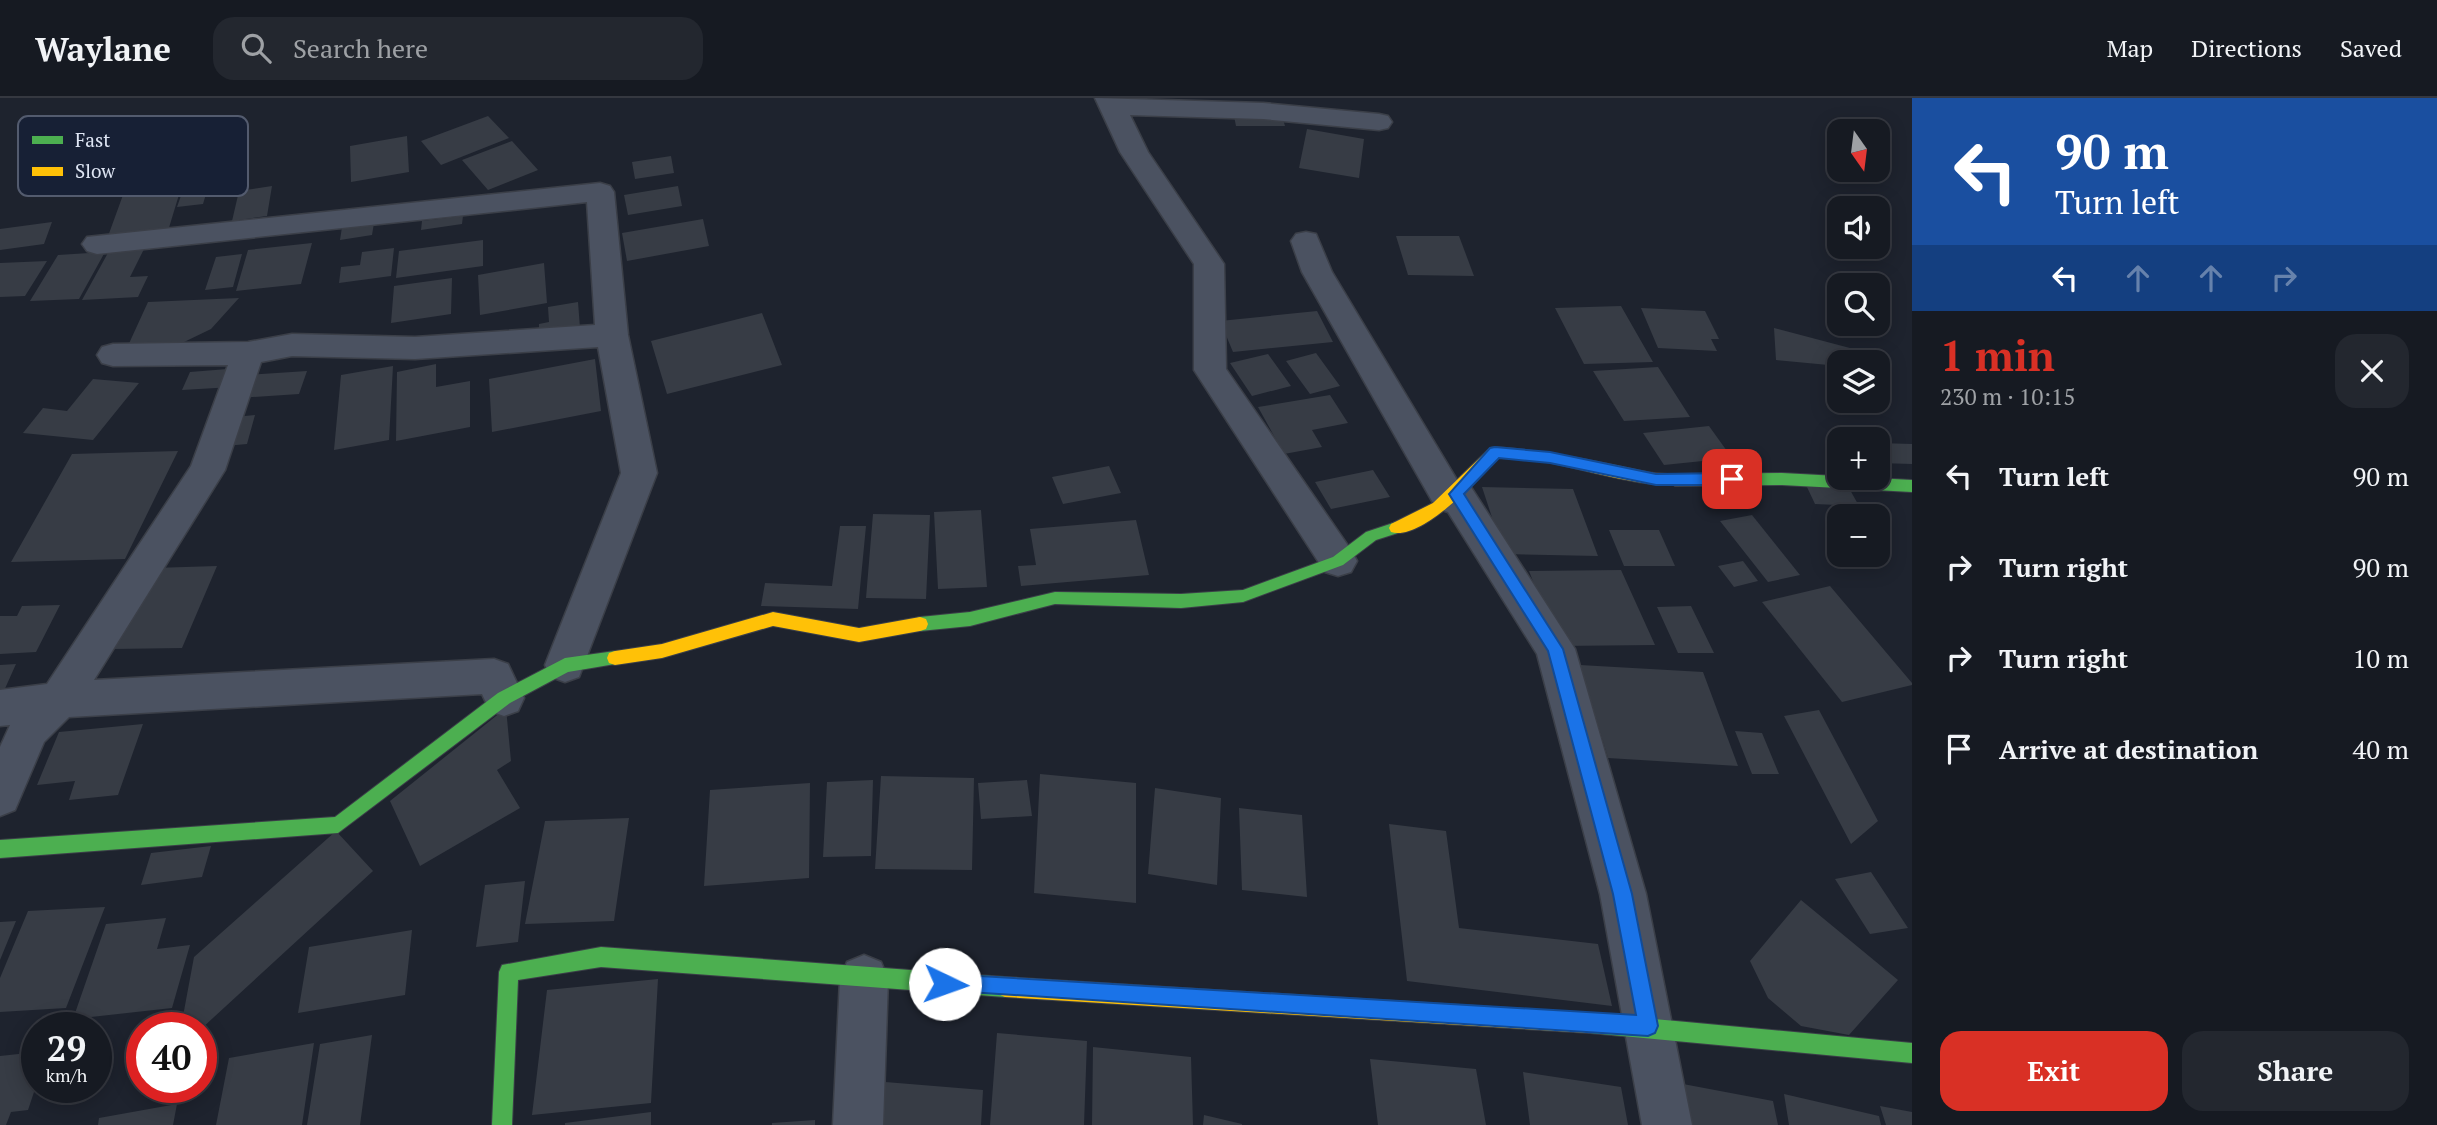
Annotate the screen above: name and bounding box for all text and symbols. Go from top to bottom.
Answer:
search box [213,17,703,80]
text: Waylane [35,27,171,70]
icon: search [237,29,275,67]
text: Search here [293,31,428,65]
text: Map [2107,32,2153,64]
text: Directions [2191,32,2302,64]
text: Saved [2340,32,2402,64]
legend [18,116,248,196]
text: 90 m [2055,118,2169,183]
north arrow [1827,119,1890,182]
map controls [1827,119,1890,567]
icon: left [1940,126,2031,217]
text: Fast [75,127,110,152]
text: Slow [75,158,116,183]
text: Turn left [2055,181,2179,223]
button: sound [1827,196,1890,259]
icon: left [2046,259,2084,297]
icon: ahead [2119,259,2157,297]
icon: ahead [2192,259,2230,297]
icon: right [2265,259,2303,297]
button: search [1827,273,1890,336]
text: 1 min [1940,327,2055,383]
button: close [2335,334,2409,408]
button: layers [1827,350,1890,413]
text: 230 m · 10:15 [1940,381,2075,412]
button: + [1827,427,1890,490]
pin [1702,449,1762,509]
icon: left [1940,457,1978,495]
text: Turn left [1999,459,2109,493]
text: 90 m [2353,459,2409,493]
icon: arrive [1713,460,1751,498]
button: − [1827,504,1890,567]
icon: right [1940,548,1978,586]
text: Turn right [1999,550,2128,584]
text: 90 m [2353,550,2409,584]
icon: right [1940,639,1978,677]
text: Turn right [1999,641,2128,675]
text: 10 m [2353,641,2409,675]
icon: arrive [1940,730,1978,768]
text: Arrive at destination [1999,732,2258,766]
text: 40 m [2353,732,2409,766]
position arrow [908,947,982,1021]
speed limit sign: 40 [126,1012,217,1103]
text: 29 [47,1025,86,1071]
button: Exit [1940,1031,2168,1111]
button: Share [2182,1031,2409,1111]
text: km/h [46,1063,87,1087]

